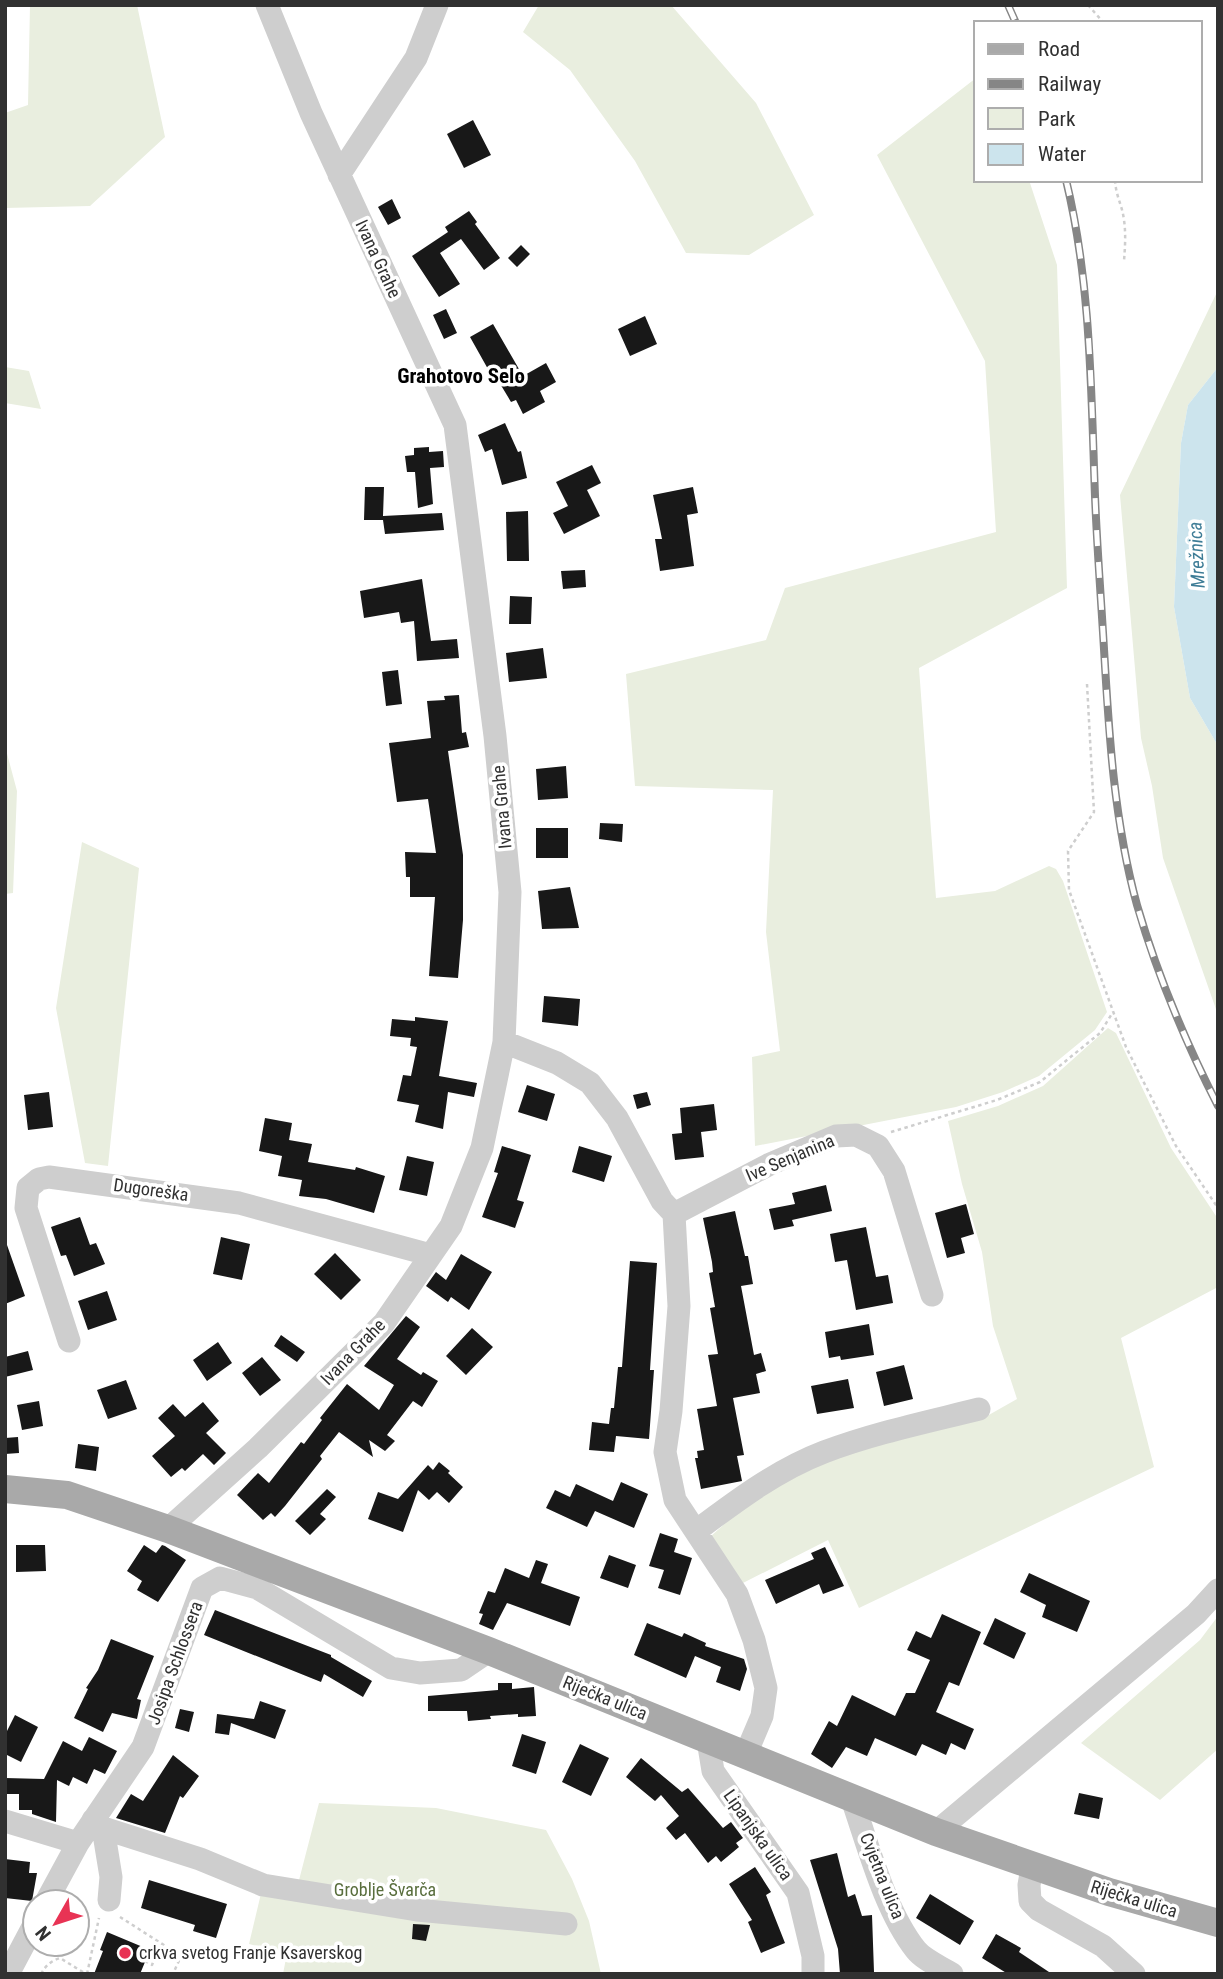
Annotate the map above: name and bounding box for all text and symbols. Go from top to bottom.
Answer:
legend [974,21,1202,182]
text: Road [1038,37,1080,61]
text: Railway [1038,72,1101,96]
text: Park [1038,107,1076,131]
text: Water [1038,142,1086,166]
street label: Ivana Grahe [351,216,406,301]
district label: Grahotovo Selo [397,364,525,388]
water label: Mrežnica [1183,521,1210,589]
street label: Ivana Grahe [487,764,516,850]
street label: Ive Senjanina [742,1130,837,1186]
street label: Dugoreška [112,1174,190,1205]
street label: Ivana Grahe [316,1314,389,1389]
street label: Josipa Schlossera [142,1598,207,1727]
street label: Riječka ulica [560,1671,650,1724]
street label: Lipanjska ulica [719,1785,797,1884]
street label: Cvjetna ulica [856,1830,909,1922]
street label: Riječka ulica [1088,1875,1180,1922]
park label: Groblje Švarča [334,1879,436,1900]
north arrow [21,1888,91,1958]
text: N [31,1922,56,1945]
place label: crkva svetog Franje Ksaverskog [139,1942,362,1963]
marker: crkva svetog Franje Ksaverskog [117,1945,133,1961]

